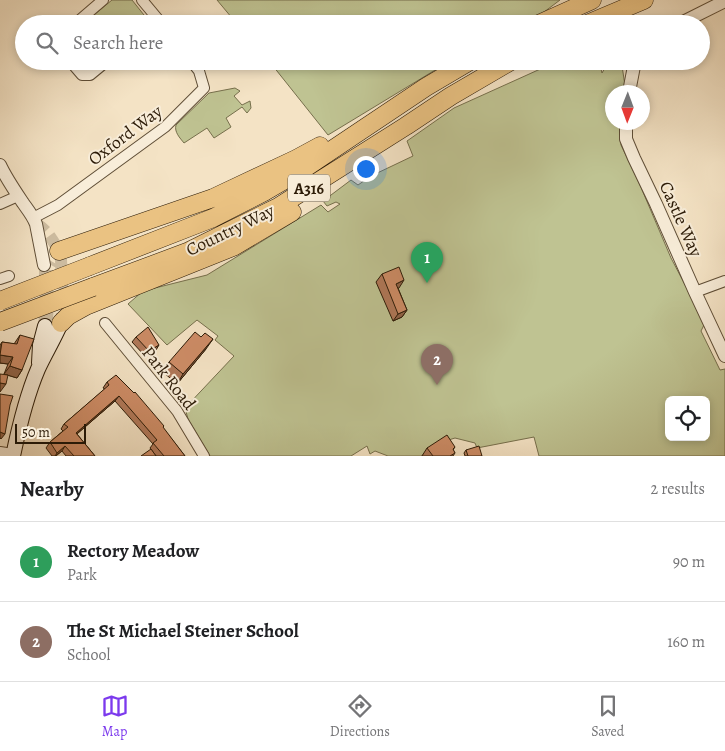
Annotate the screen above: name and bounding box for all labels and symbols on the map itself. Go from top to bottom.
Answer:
north arrow [605,85,650,130]
street label: Oxford Way [83,99,168,171]
your location [353,156,379,182]
road number: A316 [288,174,330,202]
street label: Castle Way [654,177,709,261]
street label: Country Way [182,198,279,262]
pin: 1 [411,242,443,283]
street label: Park Road [137,341,202,415]
pin: 2 [421,344,453,385]
scale bar [15,421,86,444]

